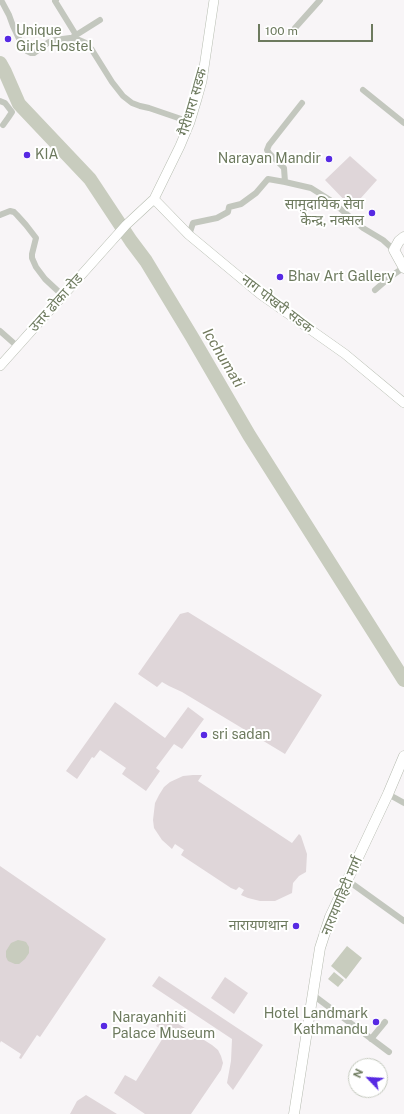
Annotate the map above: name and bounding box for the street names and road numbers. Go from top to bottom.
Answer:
street label: गैरीधारा सडक [175,66,211,138]
street label: उत्तर ढोका रोड [25,270,87,336]
street label: नाग पोखरी सडक [238,271,316,337]
street label: नारायणहिटी मार्ग [318,854,366,938]

